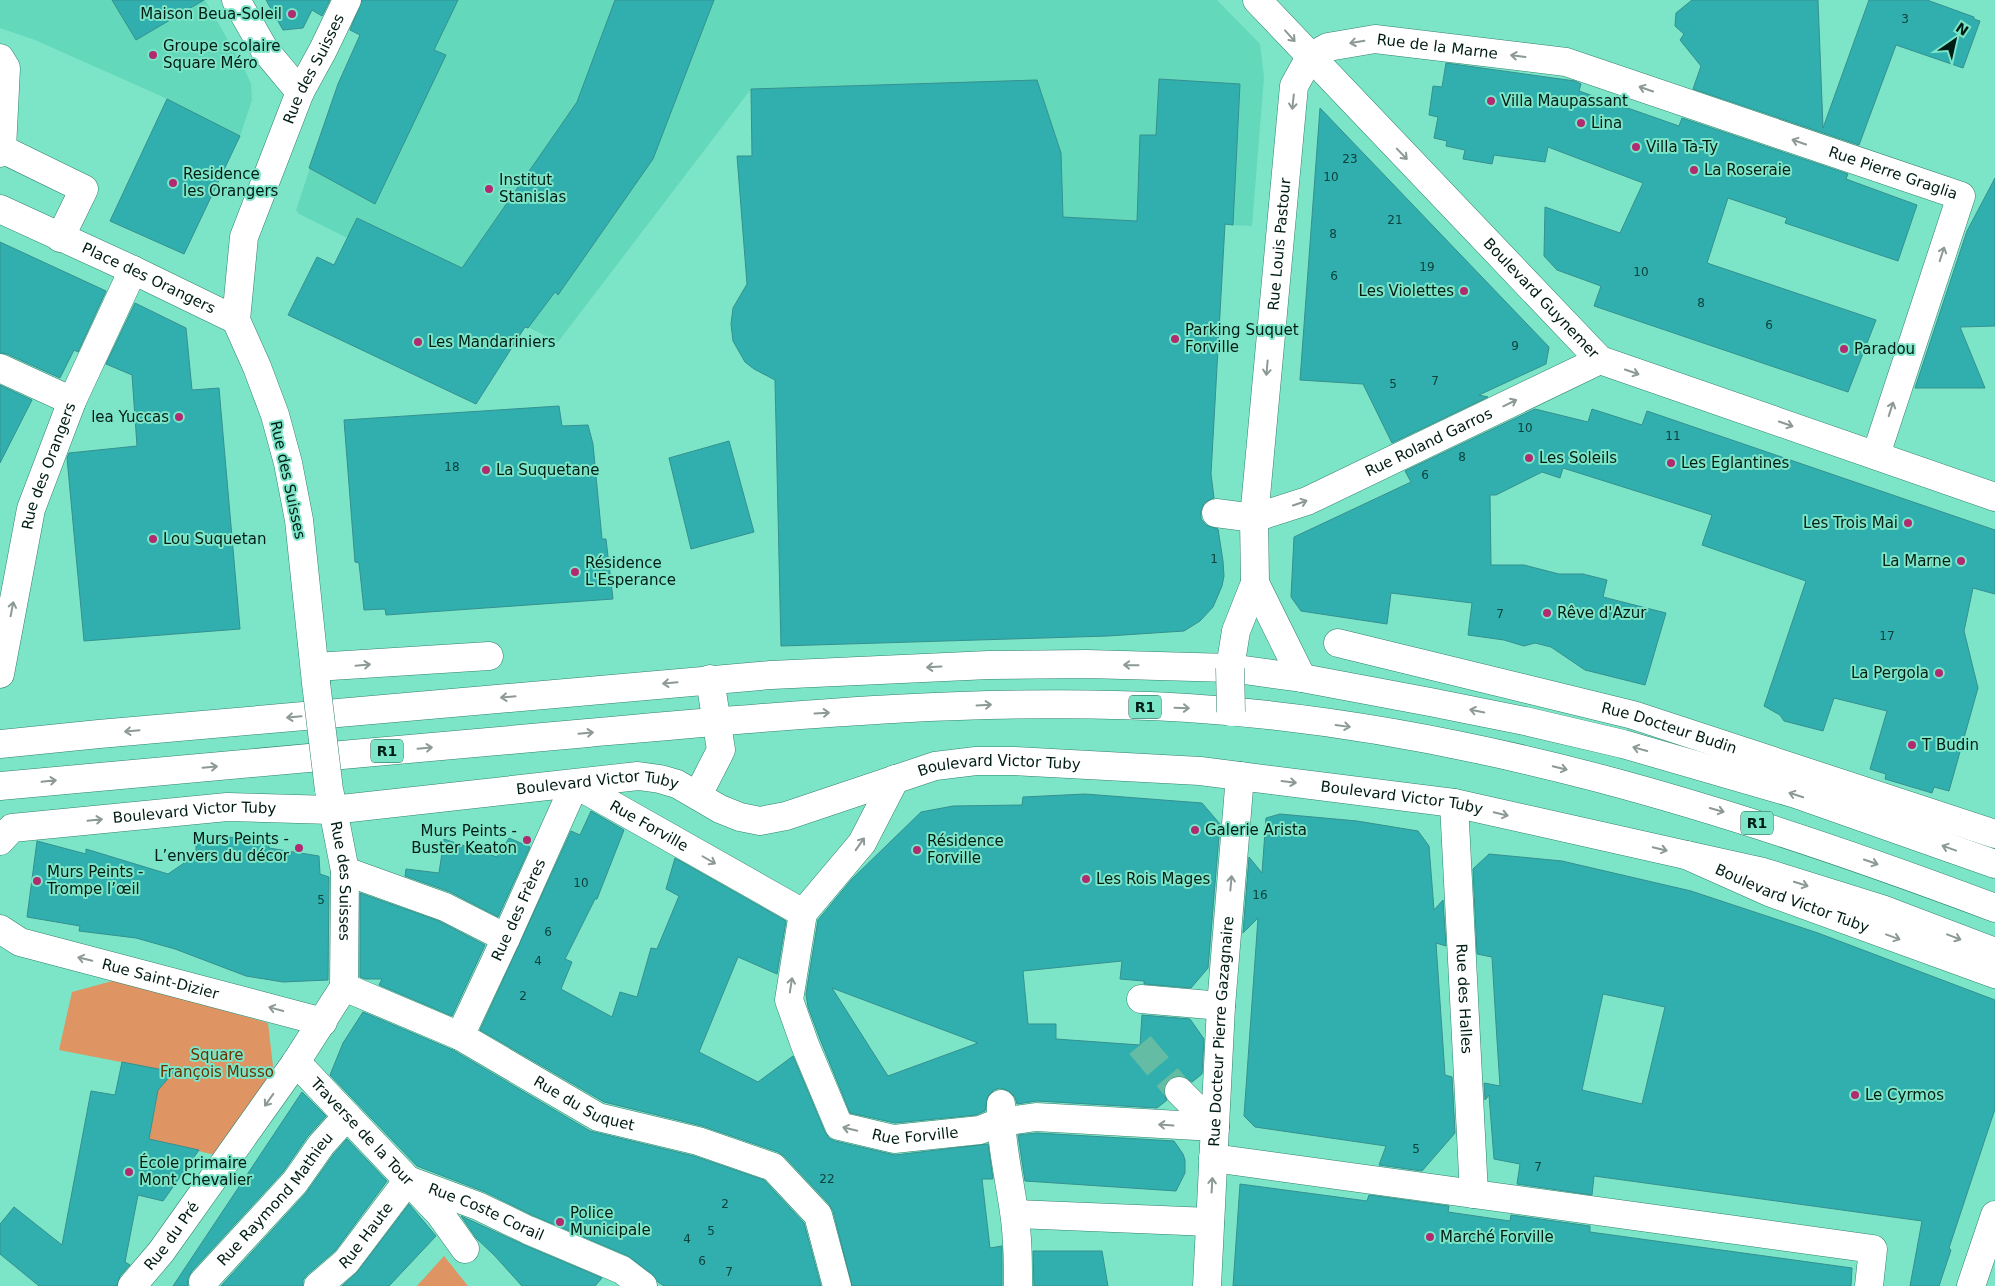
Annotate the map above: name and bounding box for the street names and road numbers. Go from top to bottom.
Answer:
street label: Rue des Suisses [280,11,348,127]
street label: Rue de la Marne [1376,30,1499,63]
street label: Rue Pierre Graglia [1826,143,1960,203]
street label: Rue Louis Pastour [1264,176,1295,311]
street label: Boulevard Guynemer [1480,234,1603,363]
street label: Place des Orangers [79,239,218,318]
street label: Rue des Orangers [18,400,80,531]
street label: Rue Roland Garros [1362,404,1495,481]
street label: Rue des Suisses [267,419,309,541]
road number: R1 [1129,696,1161,719]
street label: Rue Docteur Budin [1600,699,1739,758]
road number: R1 [371,739,403,762]
street label: Boulevard Victor Tuby [915,752,1081,780]
street label: Boulevard Victor Tuby [515,767,681,798]
street label: Boulevard Victor Tuby [1319,777,1485,818]
street label: Rue Forville [607,797,691,855]
street label: Boulevard Victor Tuby [112,798,277,827]
road number: R1 [1741,811,1773,834]
street label: Rue des Suisses [326,819,354,941]
street label: Rue des Frères [488,856,549,964]
street label: Boulevard Victor Tuby [1712,860,1872,937]
street label: Rue Docteur Pierre Gazagnaire [1205,915,1237,1147]
street label: Rue des Halles [1452,943,1476,1055]
street label: Rue Saint-Dizier [100,955,222,1003]
street label: Rue du Suquet [530,1072,636,1134]
street label: Traverse de la Tour [306,1073,418,1190]
street label: Rue Forville [870,1123,959,1148]
street label: Rue Raymond Mathieu [213,1129,337,1270]
street label: Rue Coste Corail [426,1179,546,1245]
street label: Rue du Pré [140,1198,203,1274]
street label: Rue Haute [336,1199,397,1273]

